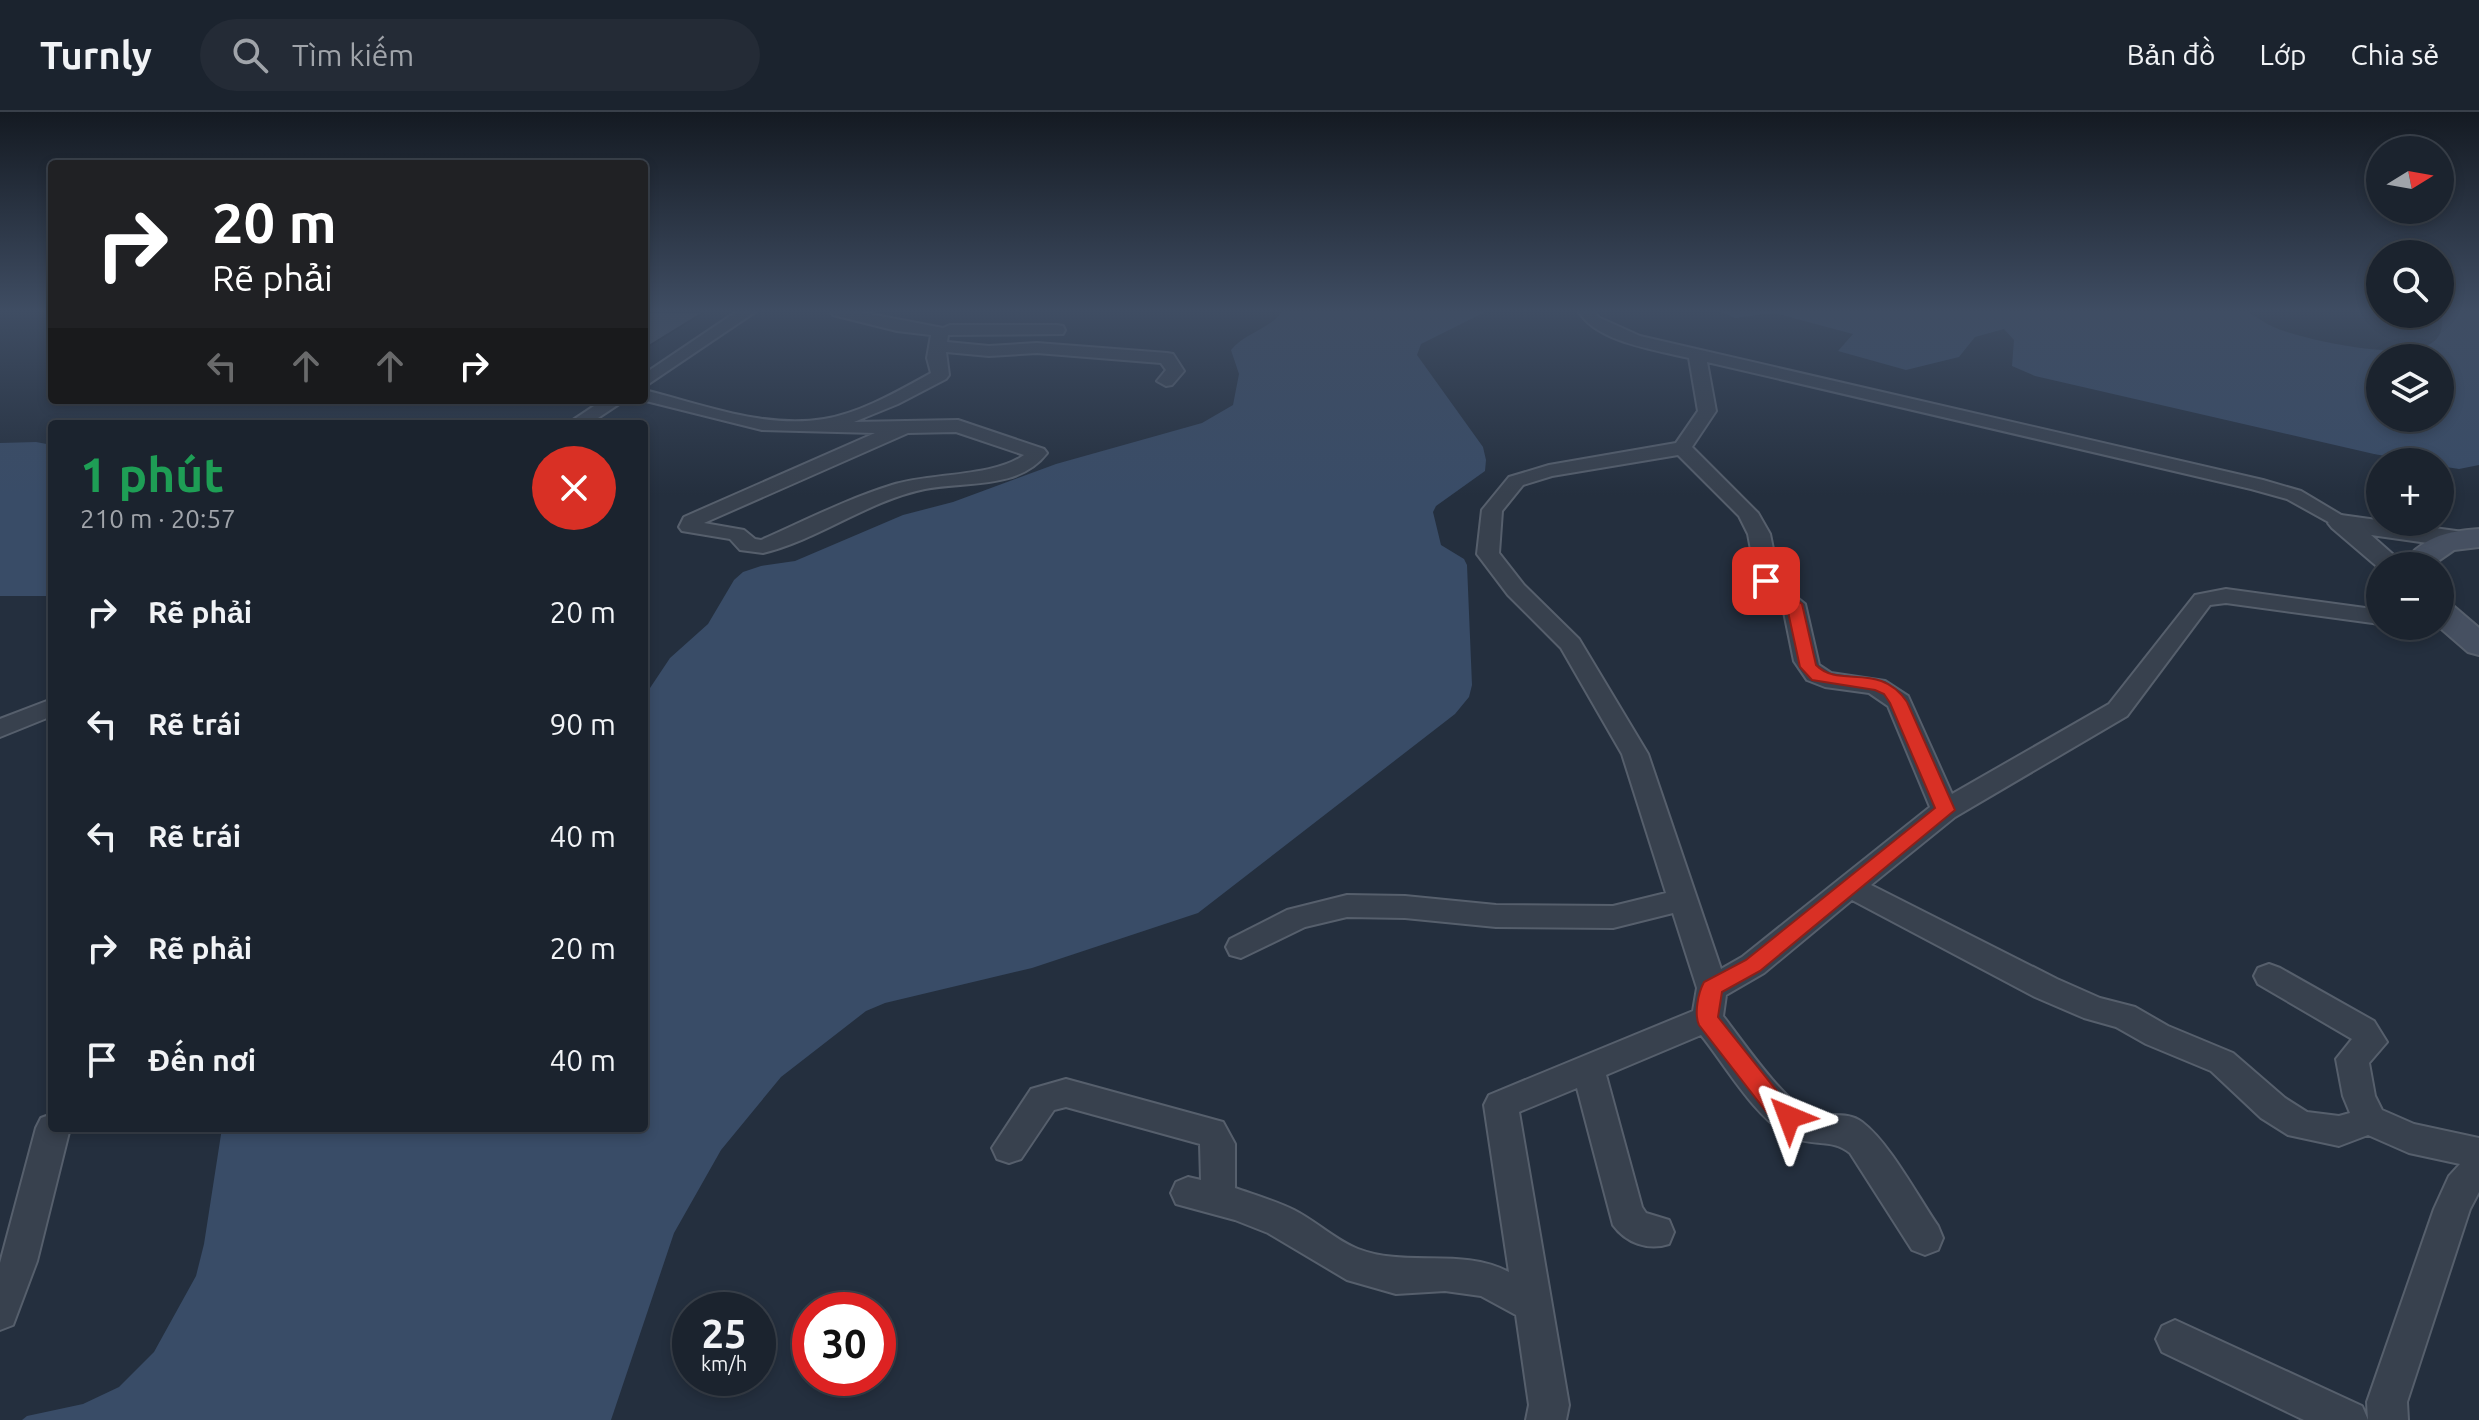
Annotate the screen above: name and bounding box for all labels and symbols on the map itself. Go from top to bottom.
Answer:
north arrow [2366,136,2454,224]
pin [1732,547,1800,615]
position arrow [1747,1075,1831,1159]
speed limit sign: 30 [792,1292,896,1396]

